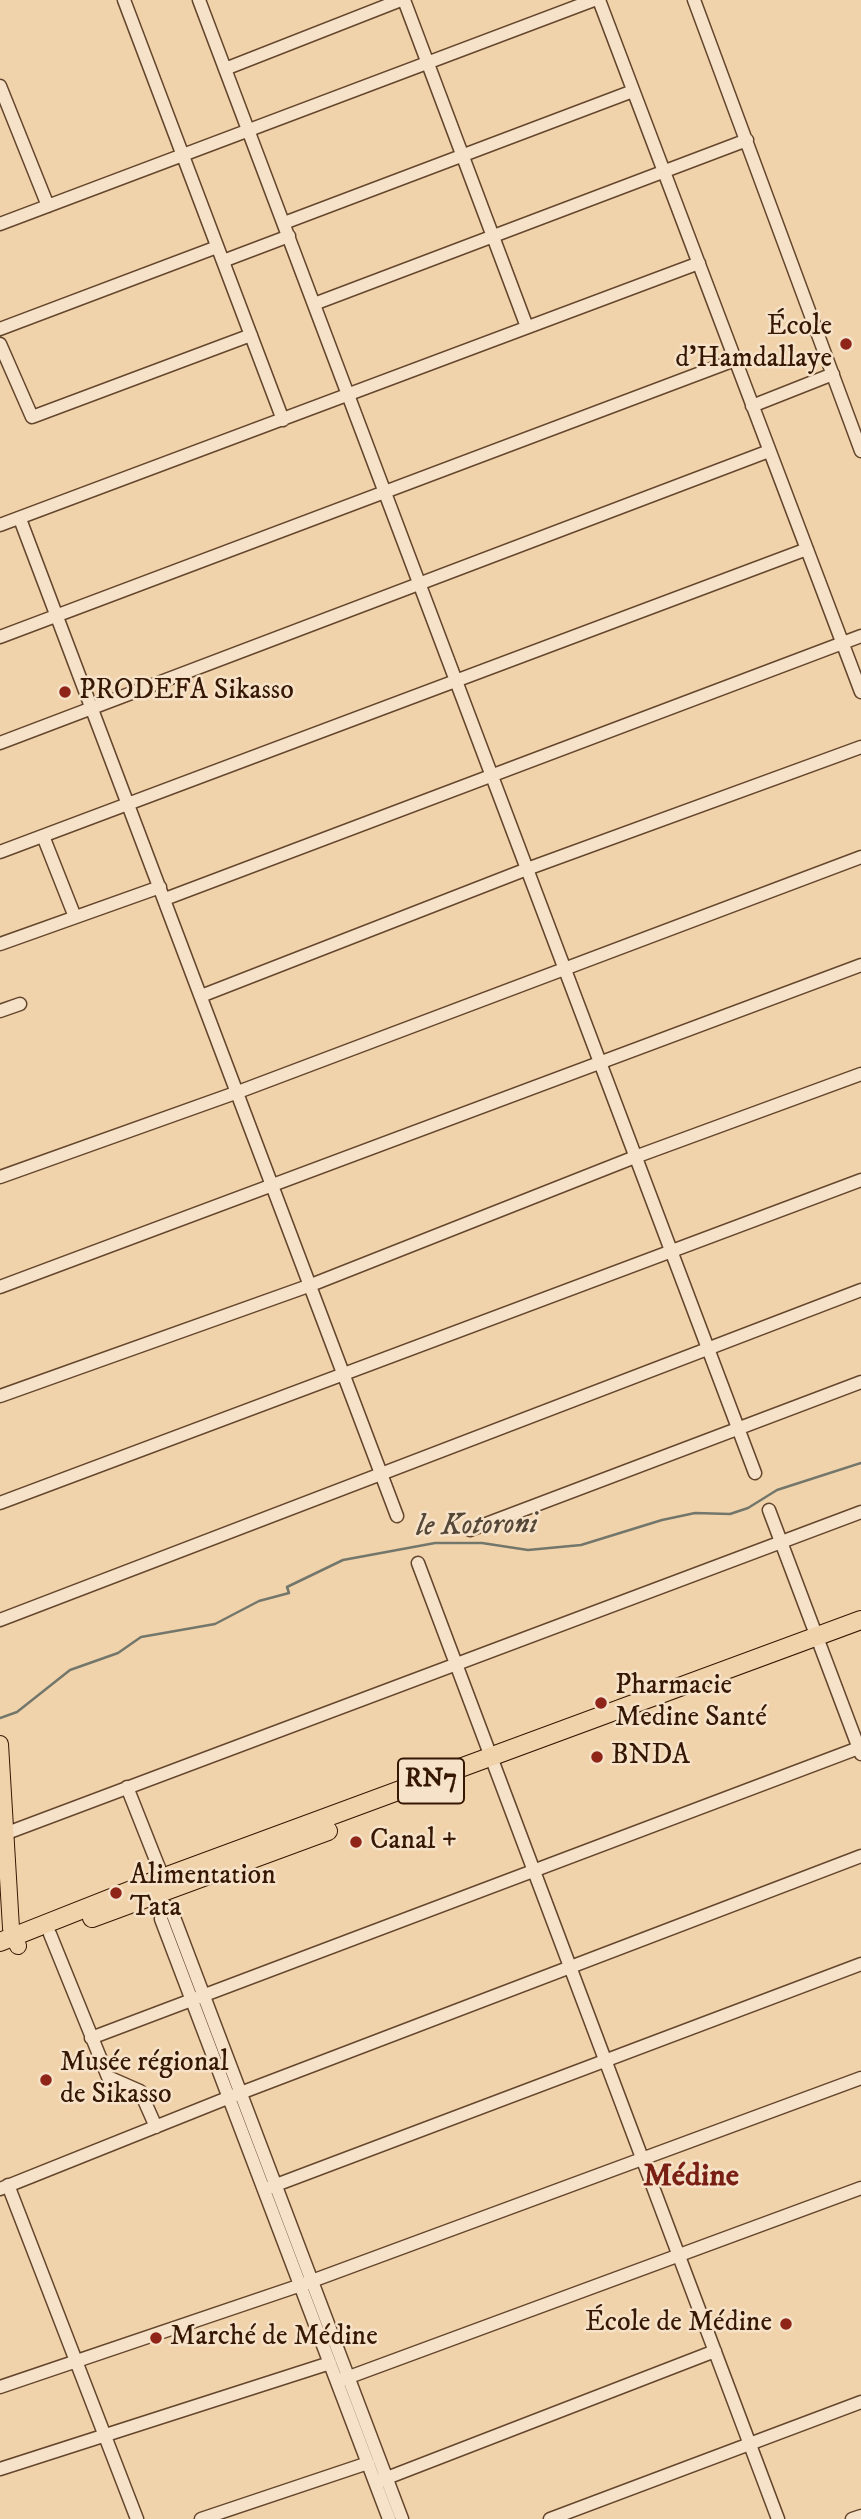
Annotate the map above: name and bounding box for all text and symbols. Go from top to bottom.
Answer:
place label: École d'Hamdallaye [675,311,832,377]
marker: École d'Hamdallaye [838,336,854,352]
place label: PRODEFA Sikasso [79,675,294,709]
marker: PRODEFA Sikasso [57,684,73,700]
water label: le Kotoroni [416,1508,538,1546]
place label: Pharmacie Medine Santé [615,1670,767,1736]
marker: Pharmacie Medine Santé [593,1695,609,1711]
place label: BNDA [611,1740,690,1774]
marker: BNDA [589,1749,605,1765]
road number: RN7 [398,1758,464,1803]
place label: Canal + [370,1825,457,1859]
marker: Canal + [348,1834,364,1850]
place label: Alimentation Tata [130,1860,276,1926]
marker: Alimentation Tata [108,1885,124,1901]
place label: Musée régional de Sikasso [60,2047,229,2113]
marker: Musée régional de Sikasso [38,2072,54,2088]
district label: Médine [643,2159,739,2197]
place label: École de Médine [585,2307,772,2341]
marker: École de Médine [778,2316,794,2332]
place label: Marché de Médine [170,2321,378,2355]
marker: Marché de Médine [148,2330,164,2346]

